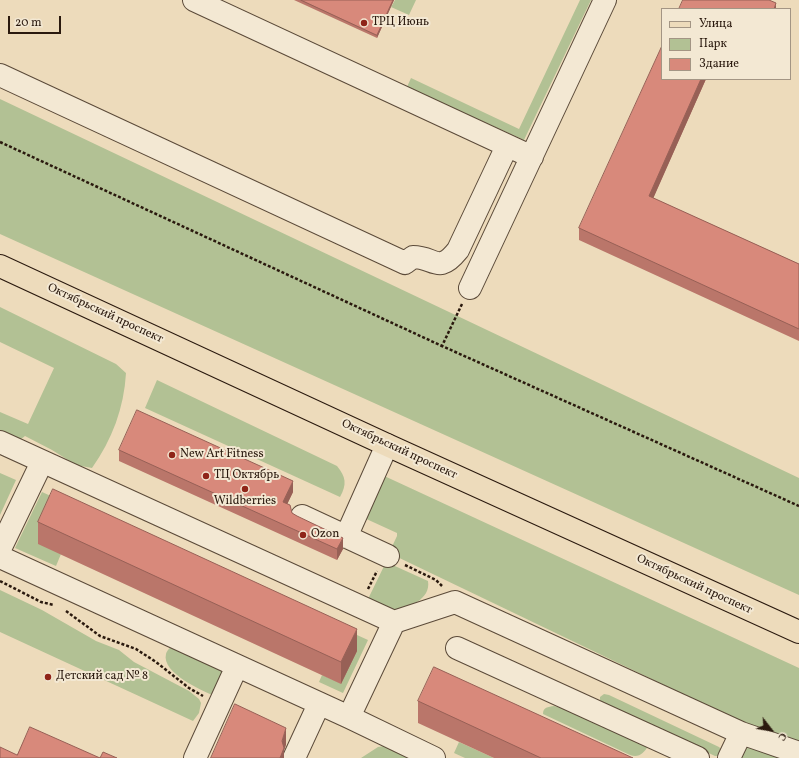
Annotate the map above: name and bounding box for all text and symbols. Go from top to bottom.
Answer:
scale bar [10,8,63,34]
legend [661,8,791,80]
text: 20 m [15,15,42,31]
place label: ТРЦ Июнь [372,16,429,30]
text: Улица [699,16,732,32]
marker: ТРЦ Июнь [359,18,369,28]
text: Парк [699,36,727,52]
text: Здание [699,56,739,72]
street label: Октябрьский проспект [45,281,165,347]
street label: Октябрьский проспект [339,417,459,483]
place label: New Art Fitness [180,448,264,462]
marker: New Art Fitness [167,450,177,460]
place label: ТЦ Октябрь [214,469,279,483]
marker: ТЦ Октябрь [201,471,211,481]
marker: Wildberries [240,484,250,494]
place label: Wildberries [214,495,276,509]
place label: Ozon [311,528,339,542]
marker: Ozon [298,530,308,540]
street label: Октябрьский проспект [634,552,754,618]
place label: Детский сад № 8 [56,670,148,684]
marker: Детский сад № 8 [43,672,53,682]
north arrow [751,710,791,750]
text: С [773,730,790,743]

